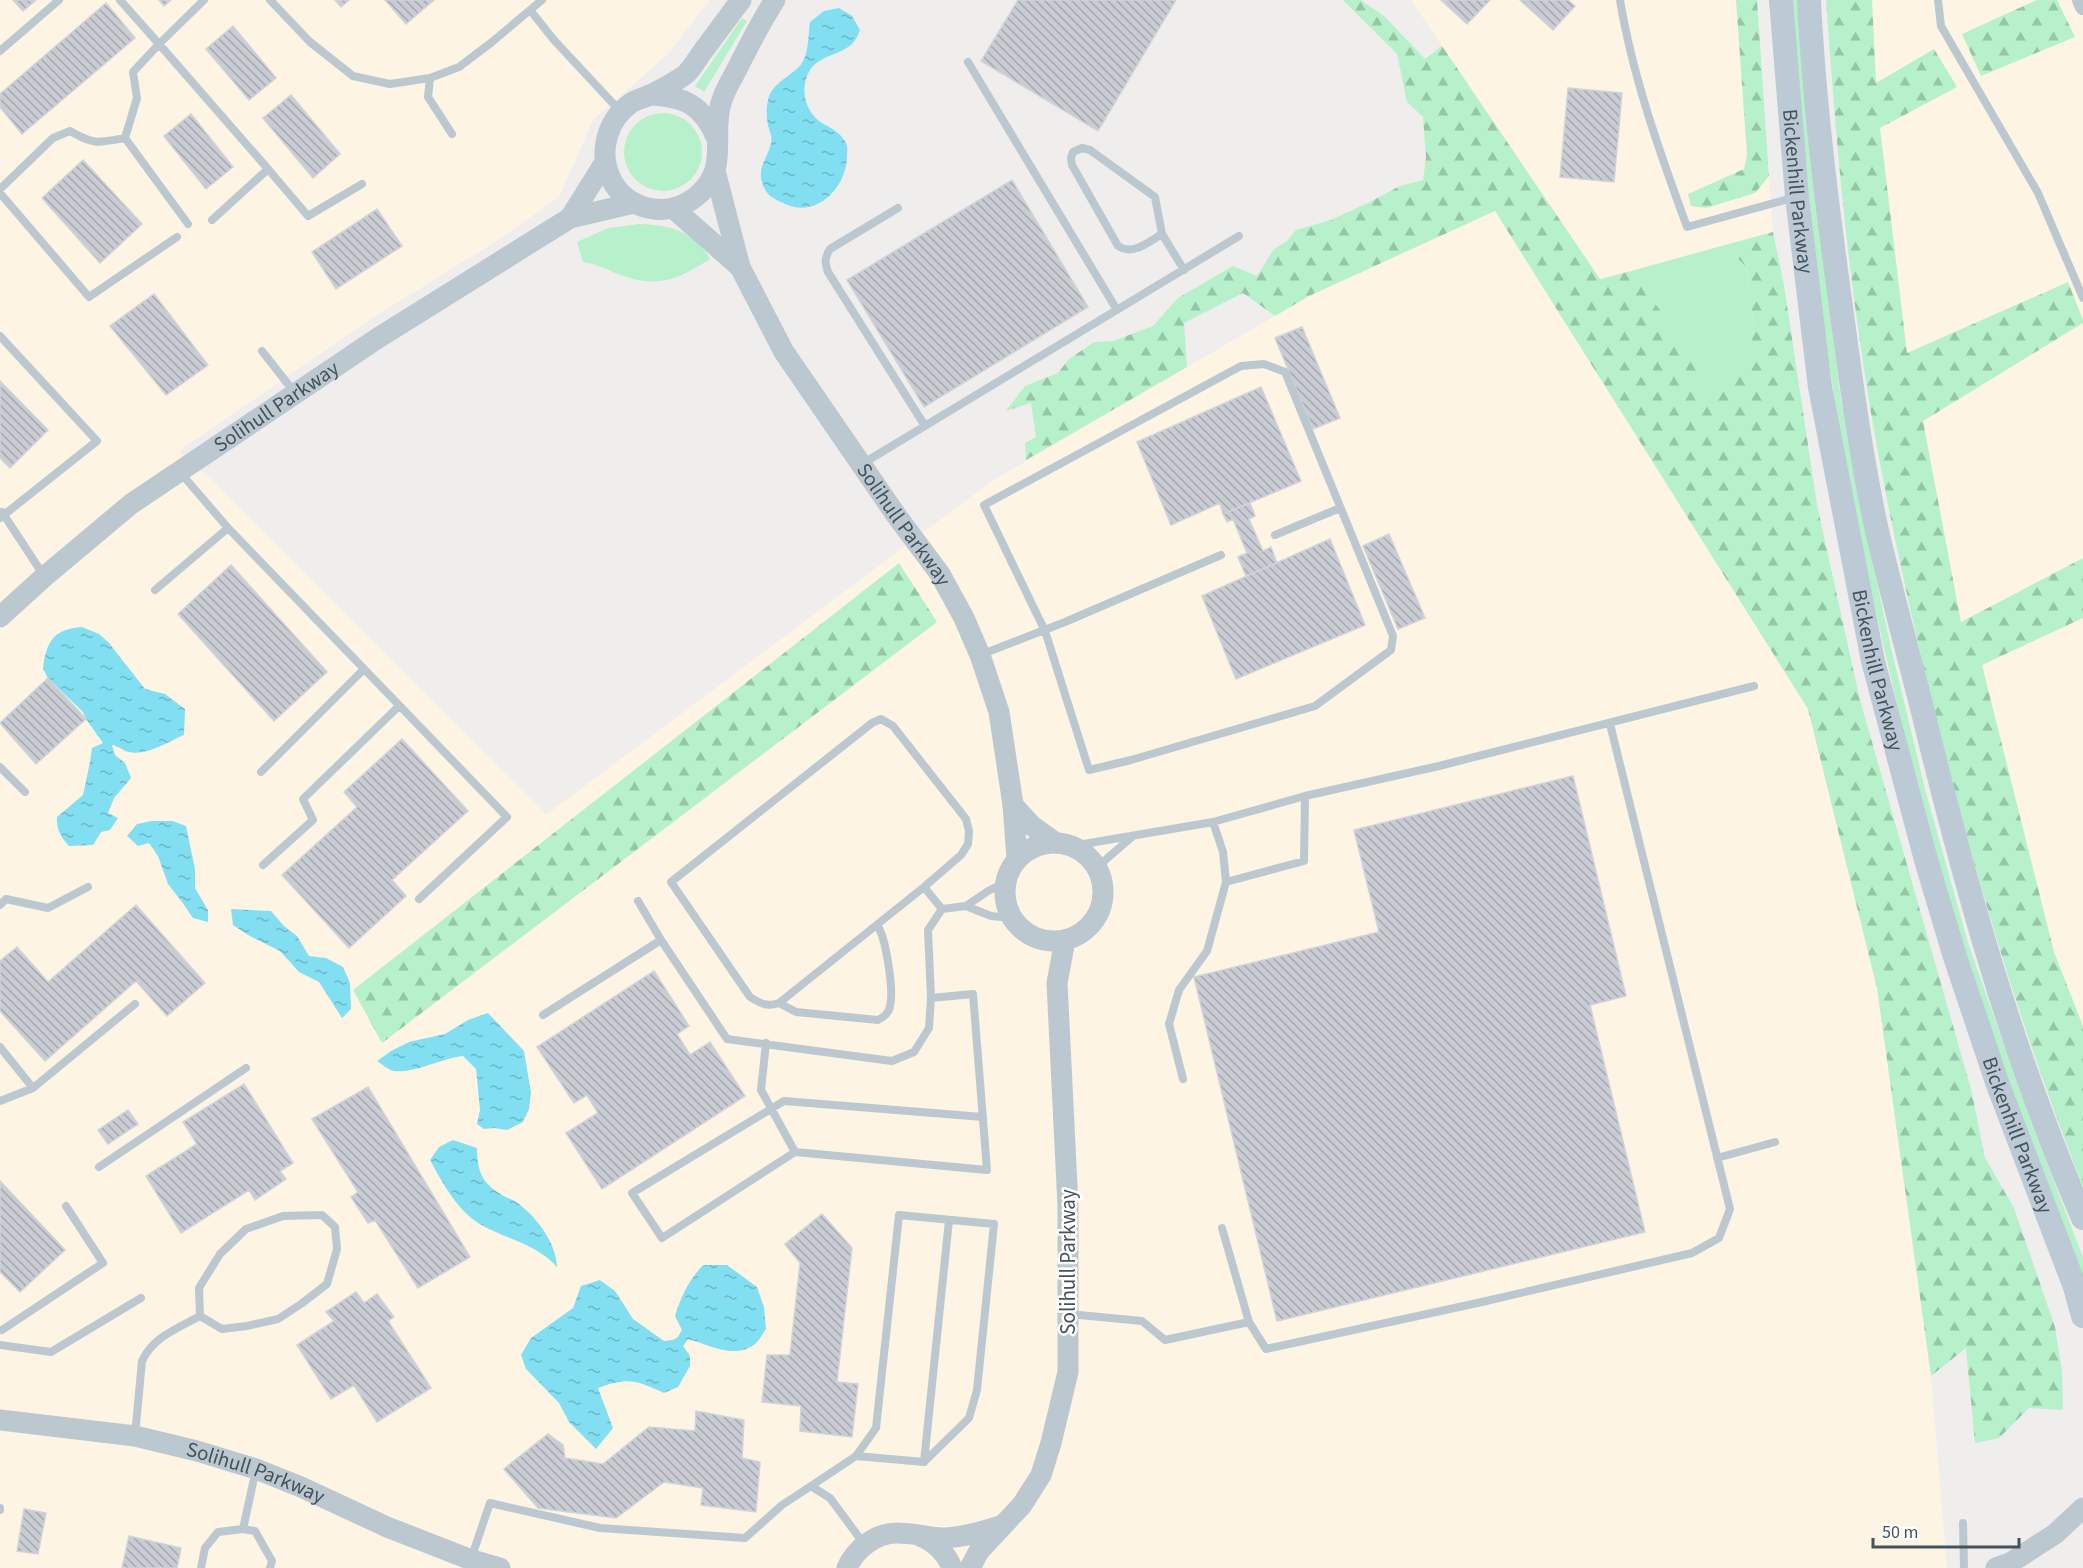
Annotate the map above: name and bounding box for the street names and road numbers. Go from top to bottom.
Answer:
street label: Bickenhill Parkway [1775,108,1821,275]
street label: Solihull Parkway [207,353,345,459]
street label: Solihull Parkway [849,457,959,591]
street label: Bickenhill Parkway [1844,587,1911,754]
street label: Bickenhill Parkway [1975,1053,2061,1218]
street label: Solihull Parkway [1053,1189,1083,1335]
street label: Solihull Parkway [183,1434,330,1511]

